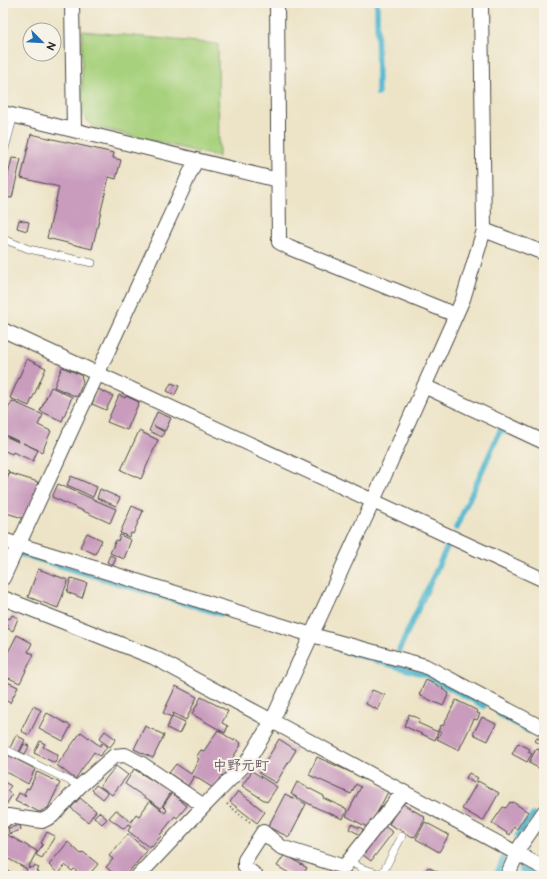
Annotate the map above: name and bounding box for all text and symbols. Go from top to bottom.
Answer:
north arrow [22,22,62,62]
text: N [43,39,58,52]
district label: 中野元町 [213,757,269,774]

